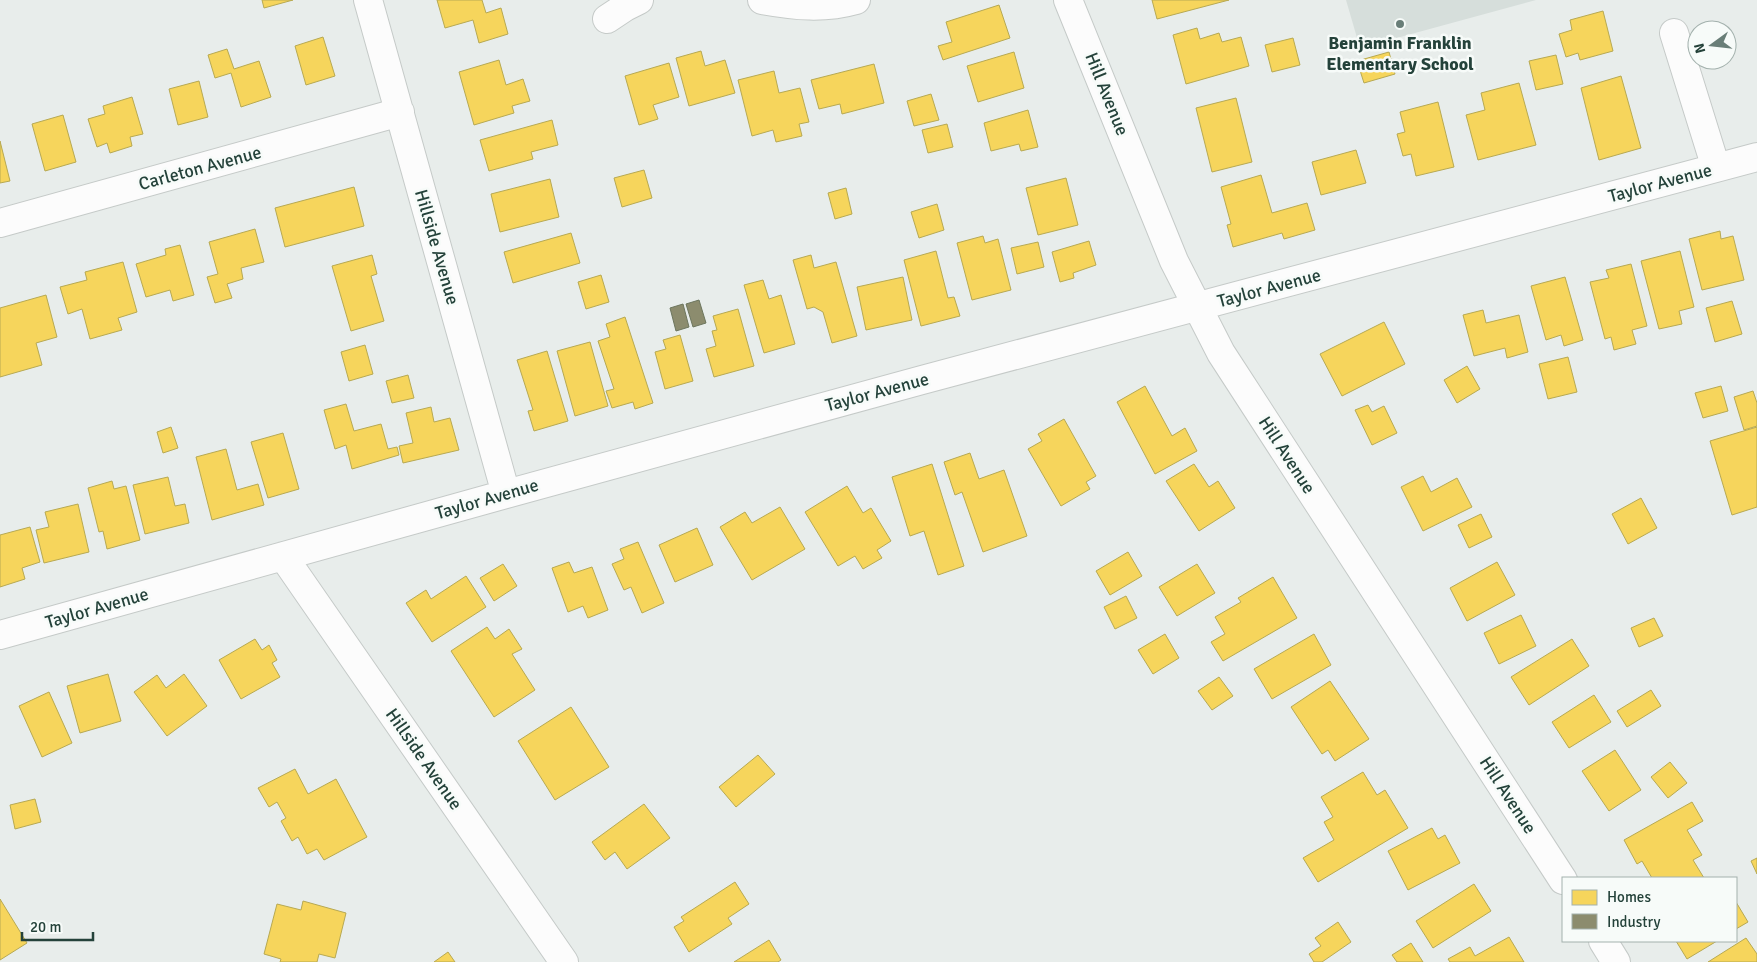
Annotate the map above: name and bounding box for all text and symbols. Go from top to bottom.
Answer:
marker: Benjamin Franklin Elementary School [1394,18,1406,30]
north arrow [1687,20,1737,70]
place label: Benjamin Franklin Elementary School [1326,32,1474,75]
text: N [1690,41,1709,55]
street label: Hill Avenue [1080,49,1134,139]
street label: Carleton Avenue [136,141,264,195]
street label: Taylor Avenue [1606,159,1714,207]
street label: Hillside Avenue [410,187,464,307]
street label: Taylor Avenue [1215,264,1323,312]
street label: Taylor Avenue [823,368,931,416]
street label: Hill Avenue [1254,412,1320,498]
street label: Taylor Avenue [433,474,541,524]
street label: Taylor Avenue [43,583,151,633]
street label: Hillside Avenue [381,704,467,814]
street label: Hill Avenue [1475,752,1541,838]
legend [1562,877,1737,942]
text: Homes [1607,888,1651,906]
scale bar [22,910,94,942]
text: Industry [1607,913,1660,931]
text: 20 m [30,918,61,936]

